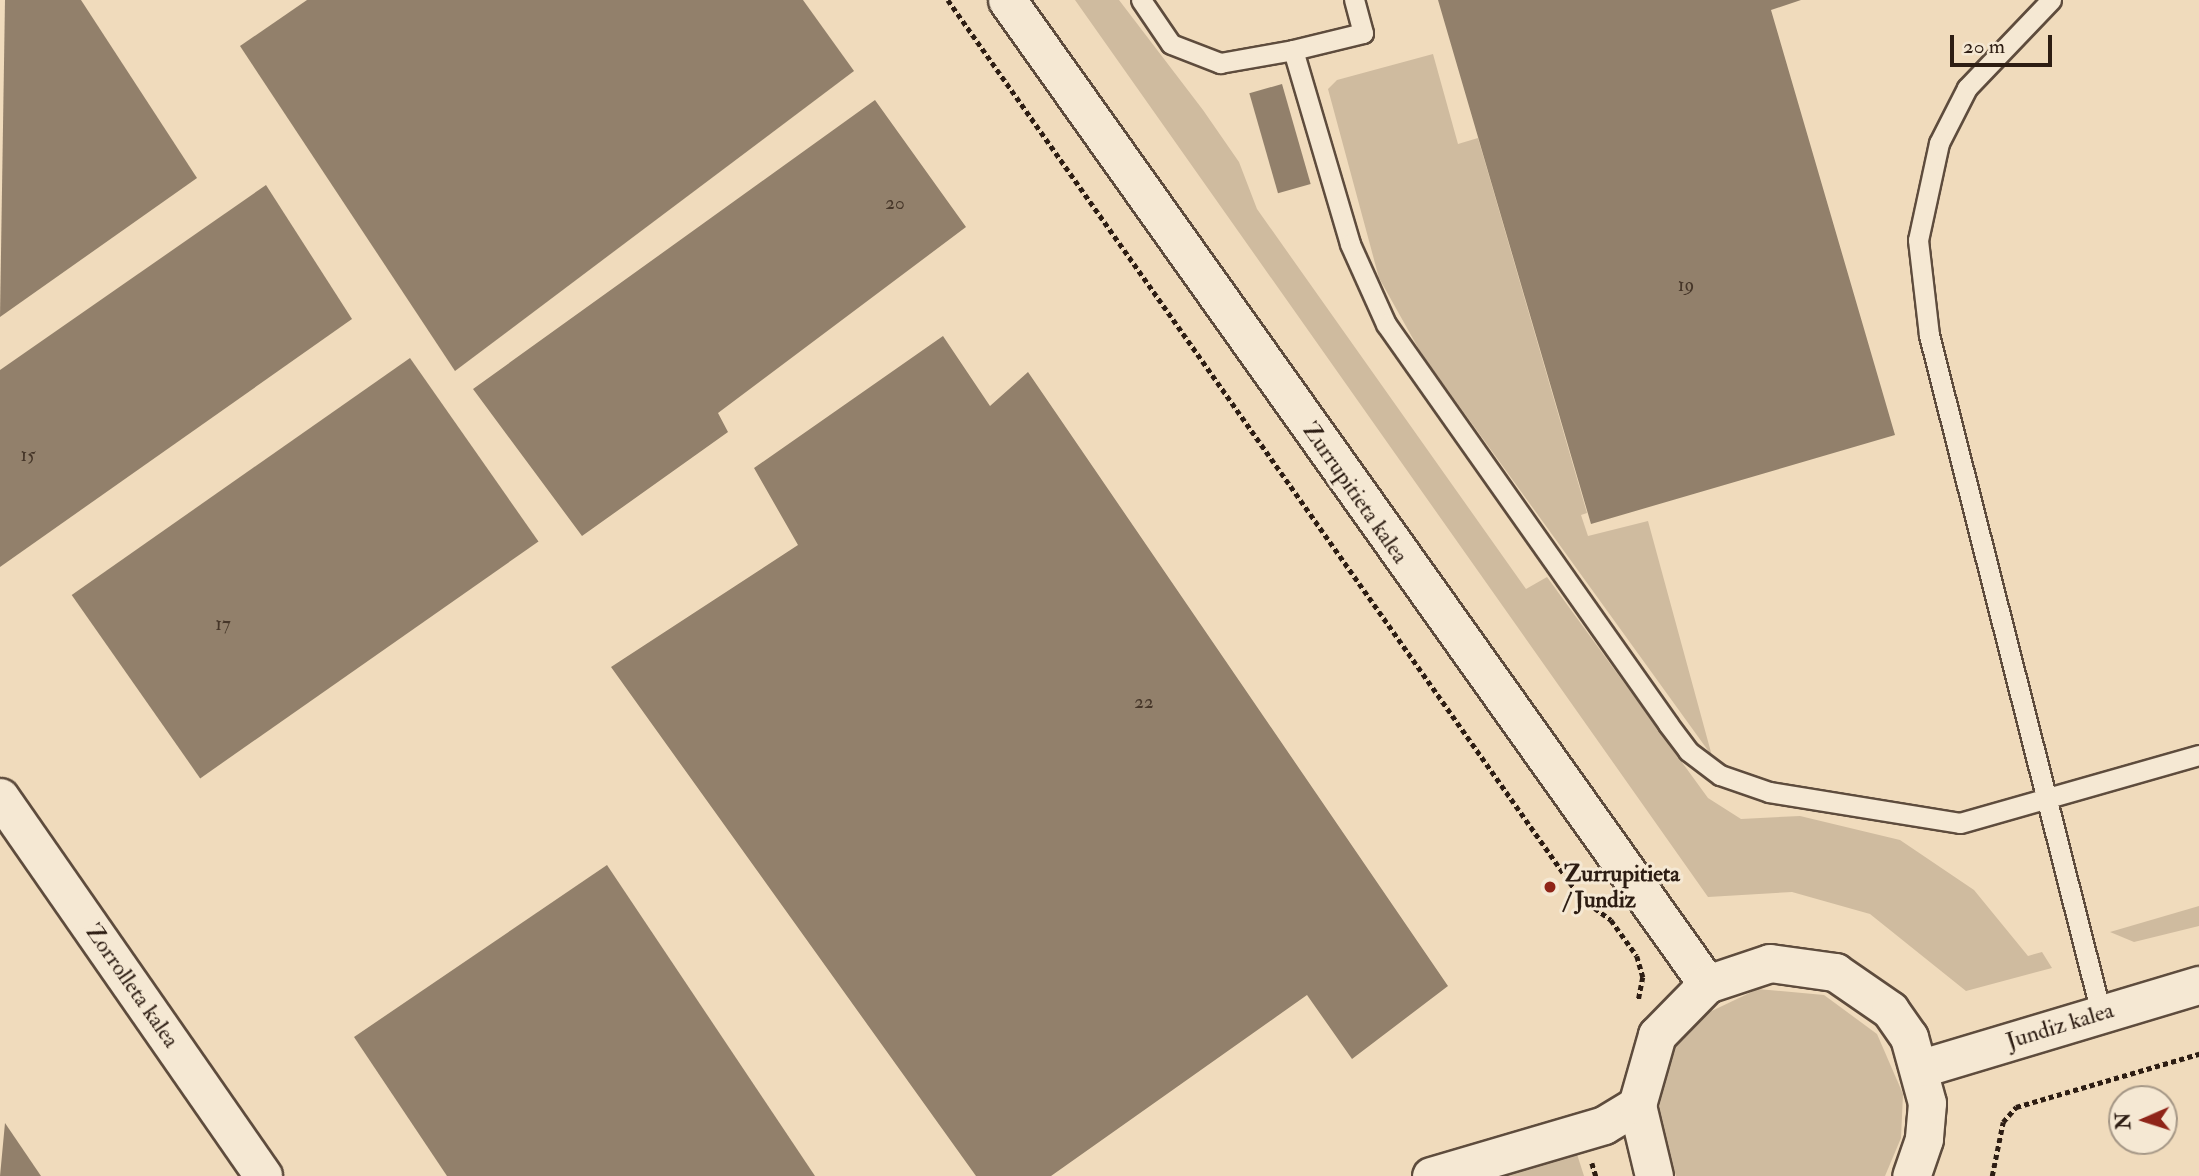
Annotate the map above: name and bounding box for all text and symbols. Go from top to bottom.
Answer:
scale bar [1954,21,2056,65]
text: 20 m [1963,33,2005,60]
house number: 20 [885,193,905,215]
house number: 19 [1678,275,1694,297]
street label: Zurrupitieta kalea [1296,417,1414,569]
house number: 15 [20,445,36,467]
house number: 17 [215,614,231,636]
house number: 22 [1134,692,1154,714]
place label: Zurrupitieta / Jundiz [1564,860,1680,914]
marker: Zurrupitieta / Jundiz [1542,879,1558,895]
street label: Zorrolleta kalea [79,919,185,1053]
street label: Jundiz kalea [2003,997,2117,1055]
north arrow [2108,1085,2178,1155]
text: N [2112,1112,2136,1130]

